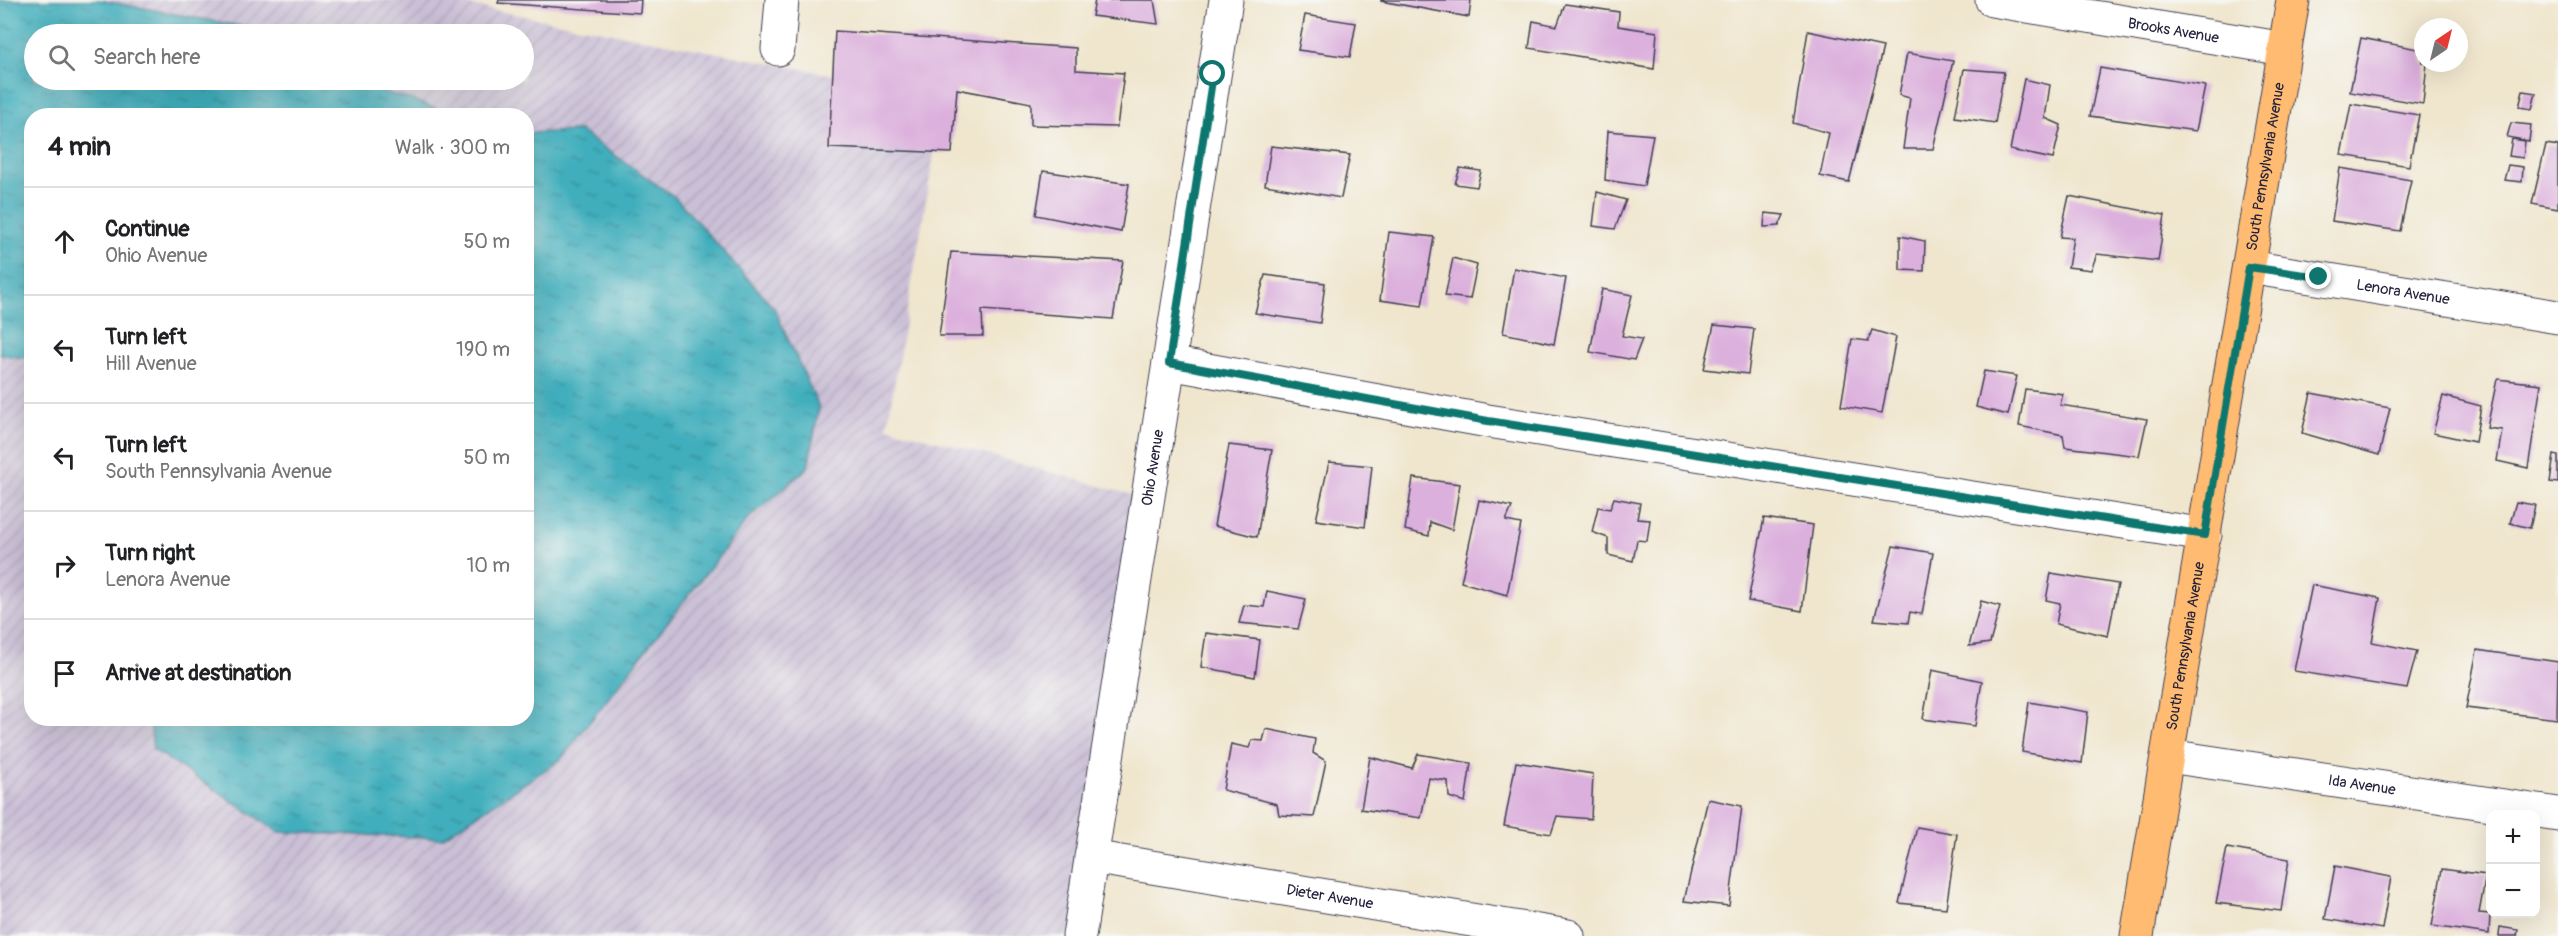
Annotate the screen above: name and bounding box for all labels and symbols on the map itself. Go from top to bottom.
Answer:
street label: Brooks Avenue [2126,13,2221,47]
north arrow [2414,18,2468,72]
route start [1199,60,1225,86]
street label: South Pennsylvania Avenue [2242,80,2289,252]
route end [2305,263,2331,289]
street label: Lenora Avenue [2355,275,2452,309]
street label: Ohio Avenue [1137,428,1168,507]
street label: South Pennsylvania Avenue [2162,560,2209,732]
street label: Ida Avenue [2327,770,2397,799]
street label: Dieter Avenue [1285,880,1375,913]

